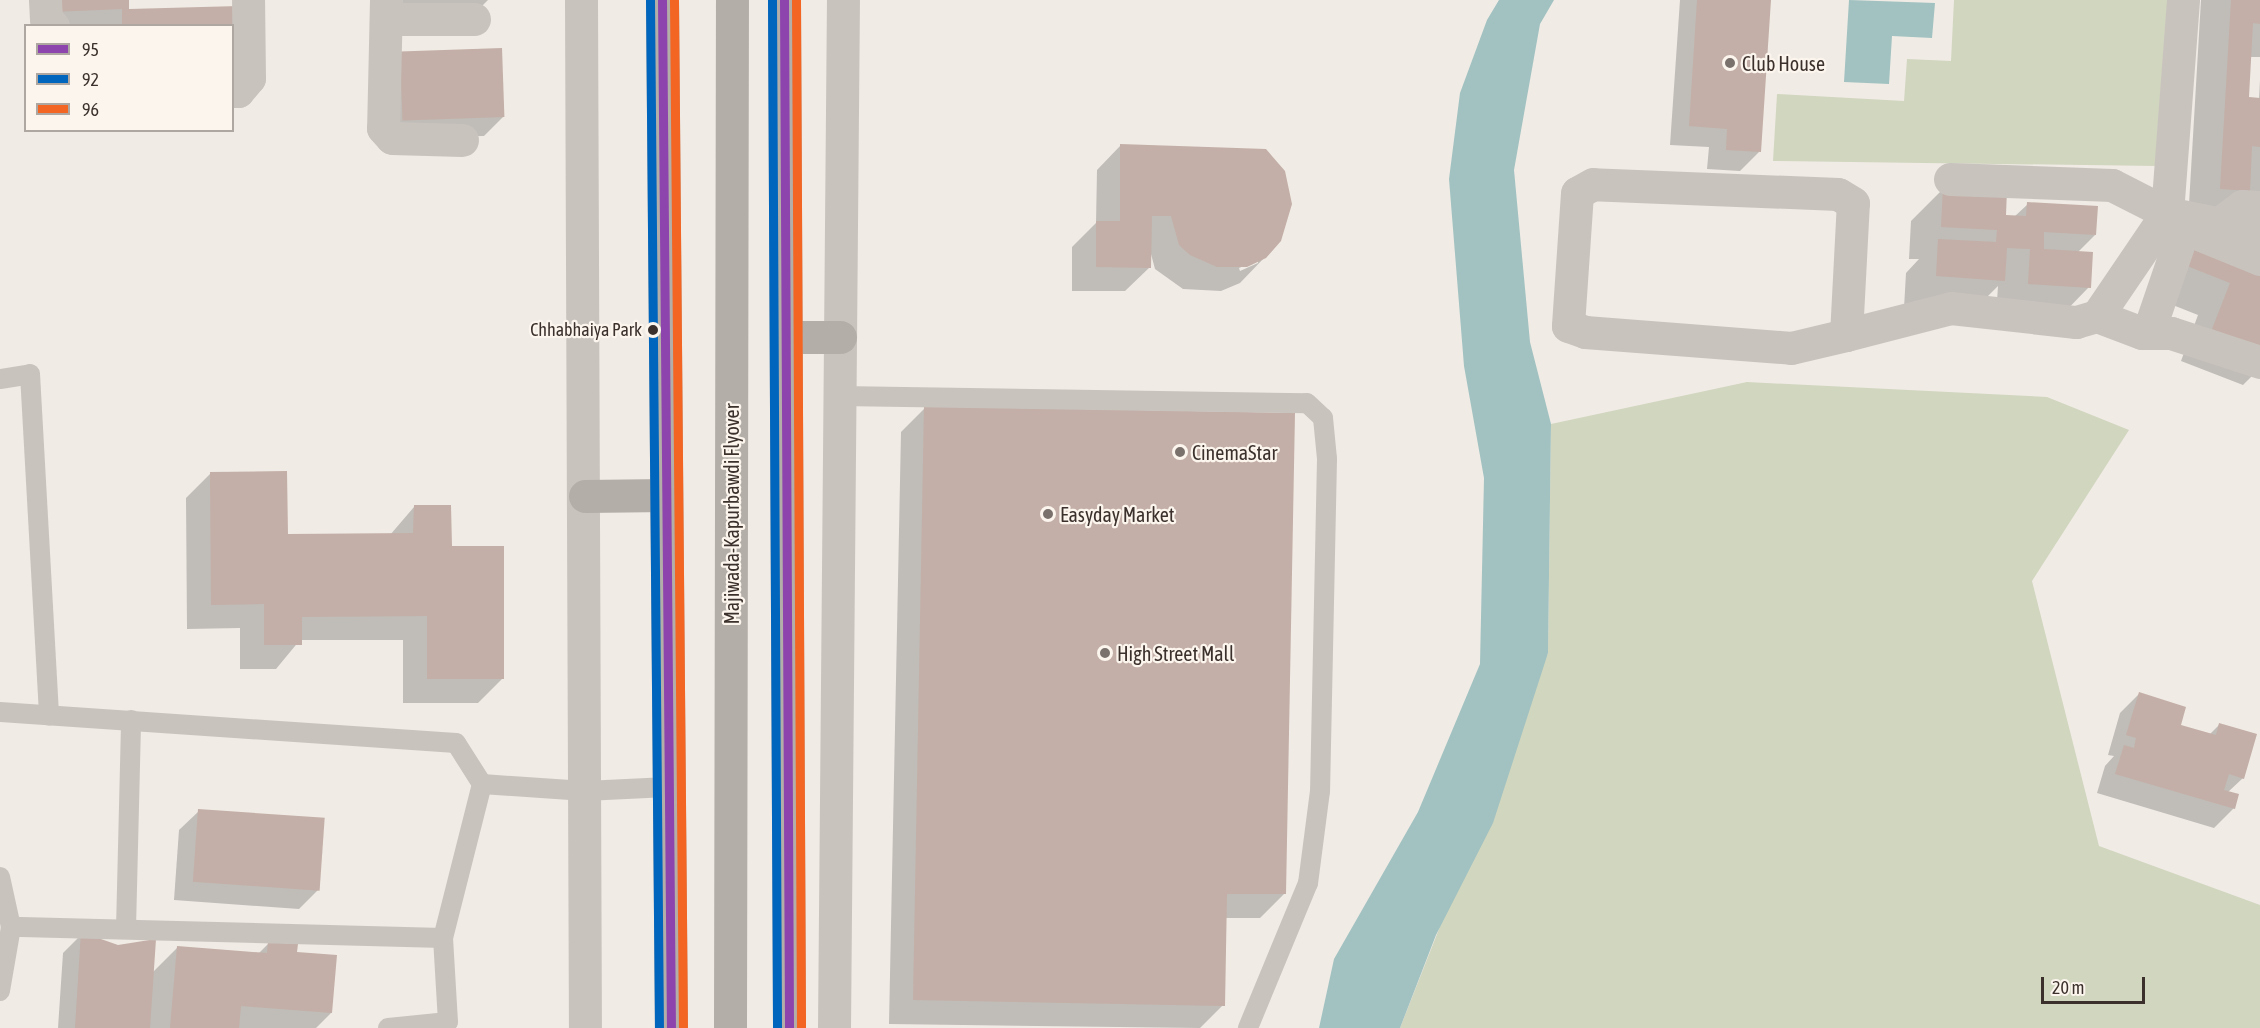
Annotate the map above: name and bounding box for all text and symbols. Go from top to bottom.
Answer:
legend [24,24,234,132]
text: 95 [82,39,99,60]
place label: Club House [1742,51,1825,75]
marker: Club House [1723,56,1737,70]
text: 92 [82,69,99,90]
text: 96 [82,99,99,120]
place label: Chhabhaiya Park [530,319,642,341]
marker: Chhabhaiya Park [647,324,659,336]
street label: Majiwada-Kapurbawdi Flyover [719,403,743,625]
place label: CinemaStar [1192,440,1277,464]
marker: CinemaStar [1173,445,1187,459]
place label: Easyday Market [1060,502,1175,526]
marker: Easyday Market [1041,507,1055,521]
place label: High Street Mall [1117,641,1234,665]
marker: High Street Mall [1098,646,1112,660]
scale bar [2044,965,2148,1003]
text: 20 m [2052,977,2084,998]

